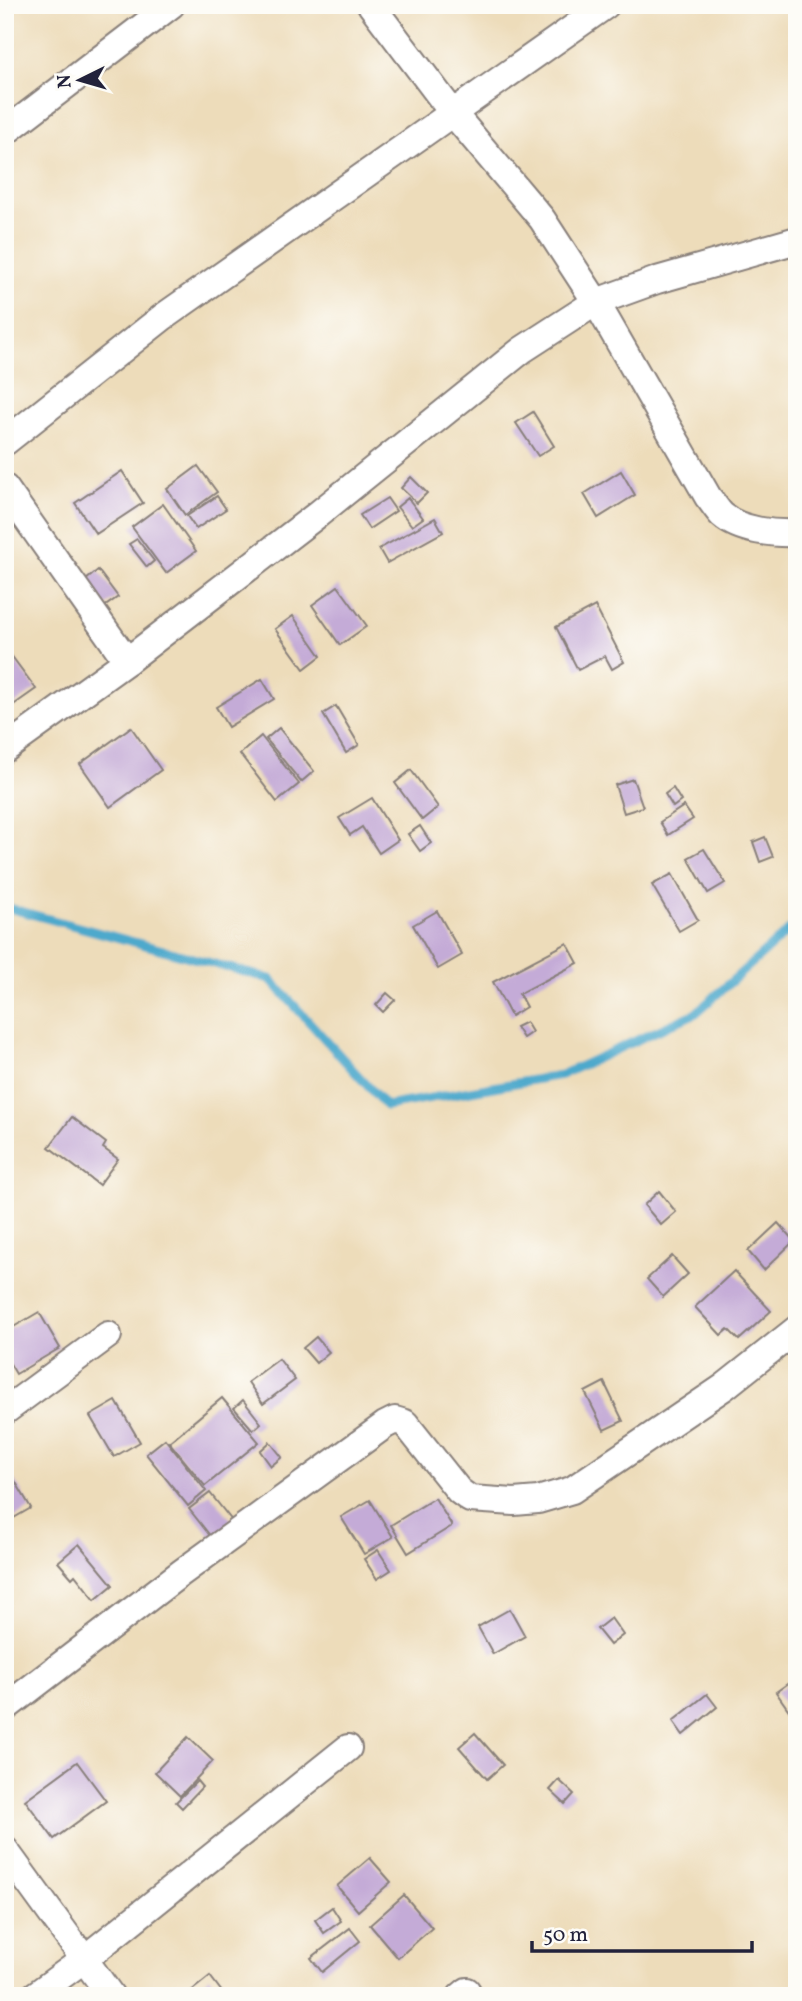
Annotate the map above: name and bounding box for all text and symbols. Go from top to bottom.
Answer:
north arrow [46,46,116,116]
text: N [51,73,79,89]
scale bar [532,1910,753,1954]
text: 50 m [543,1921,588,1950]

